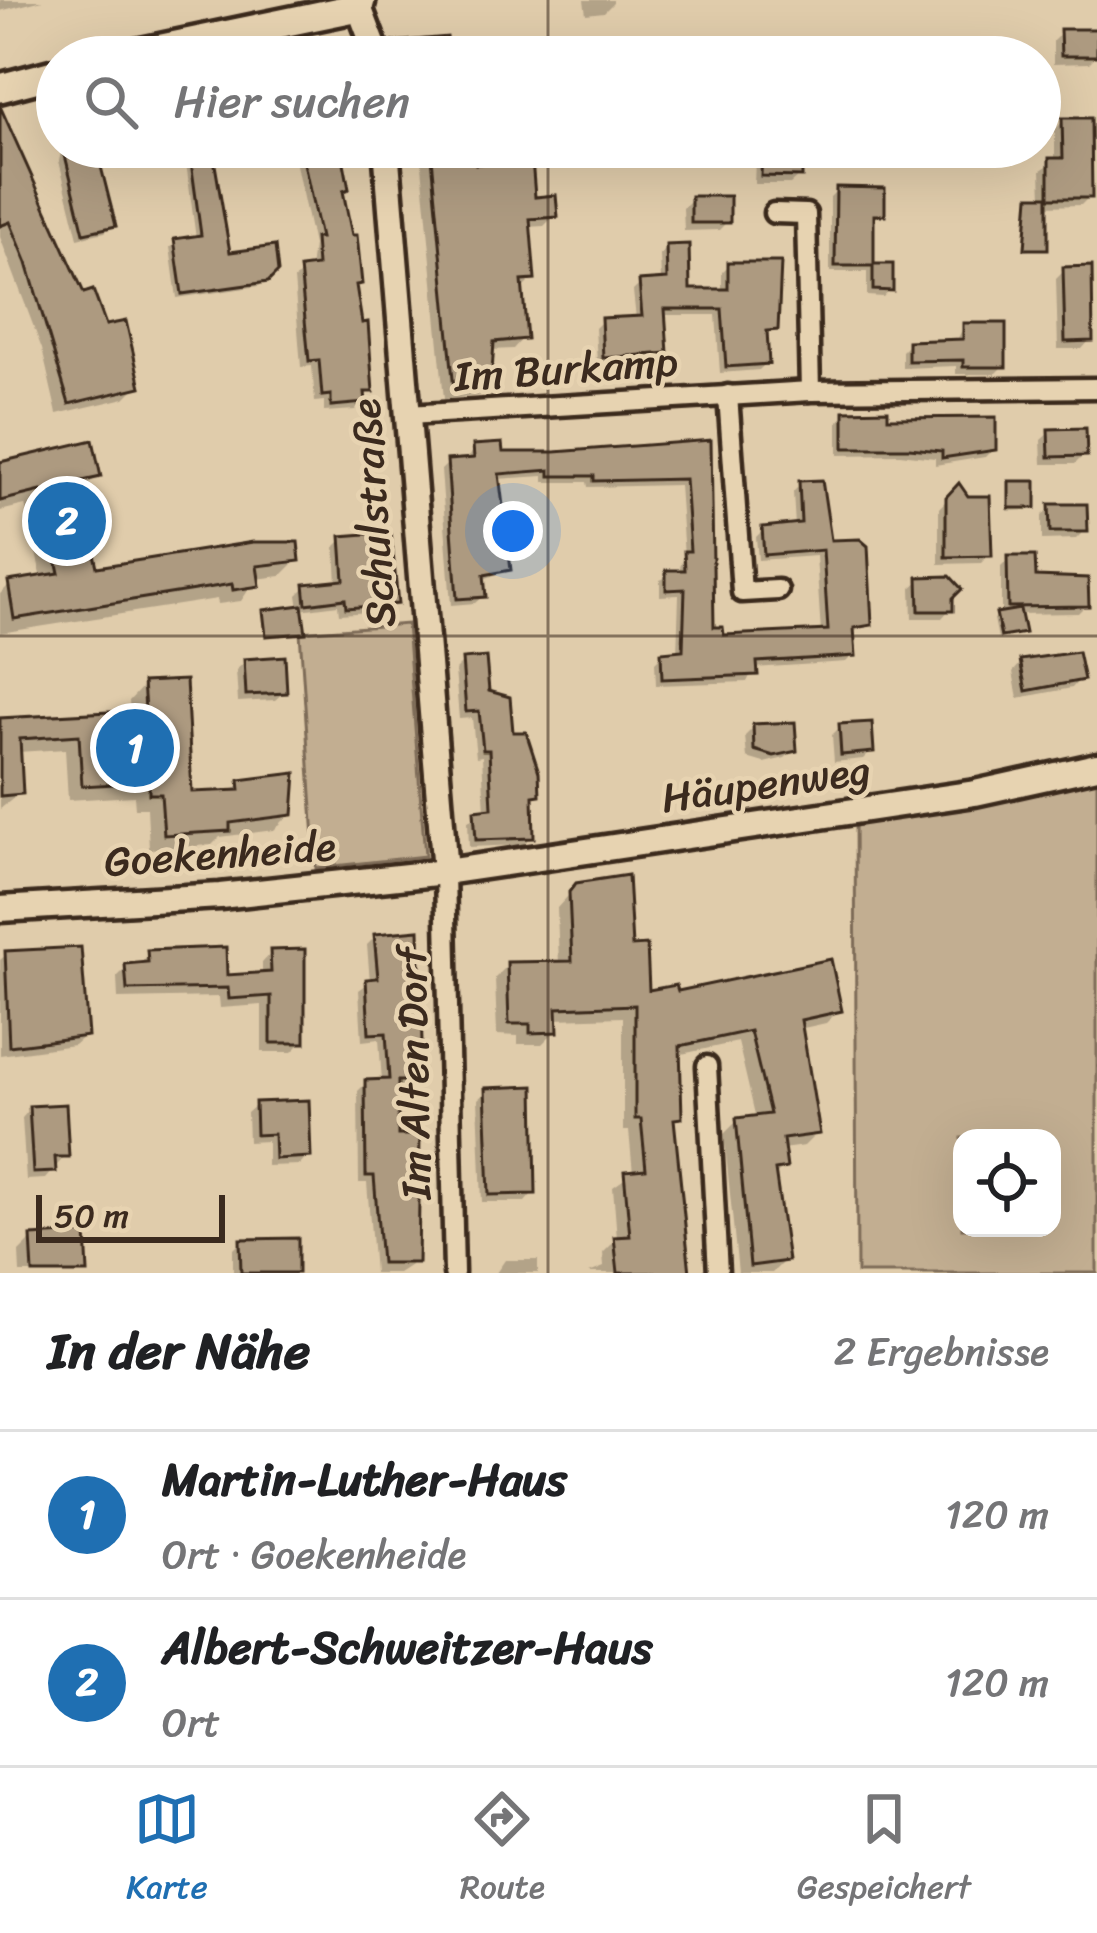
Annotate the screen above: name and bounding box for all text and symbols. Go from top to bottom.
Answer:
search box [36,36,1061,168]
text: Hier suchen [174,62,410,142]
icon: search [78,69,144,135]
street label: Im Burkamp [450,324,680,414]
street label: Schulstraße [328,396,418,630]
pin: 2 [28,476,106,566]
your location [483,501,543,561]
pin: 1 [96,703,174,793]
street label: Häupenweg [657,733,875,835]
street label: Goekenheide [102,809,338,899]
street label: Im Alten Dorf [375,942,453,1202]
map controls [953,1129,1061,1237]
button: locate [953,1129,1061,1237]
text: 50 m [54,1187,129,1245]
scale bar [36,1189,225,1242]
text: In der Nähe [48,1306,310,1396]
text: 2 Ergebnisse [834,1317,1049,1386]
text: Martin-Luther-Haus [162,1440,567,1520]
text: 1 [79,1480,95,1549]
text: 120 m [945,1480,1049,1549]
text: Ort · Goekenheide [162,1520,466,1589]
text: Albert-Schweitzer-Haus [162,1608,653,1688]
text: 2 [76,1648,98,1717]
text: 120 m [945,1648,1049,1717]
text: Ort [162,1688,220,1757]
tab: Karte [126,1786,208,1916]
tab: Route [460,1786,545,1916]
tab: Gespeichert [797,1786,971,1916]

